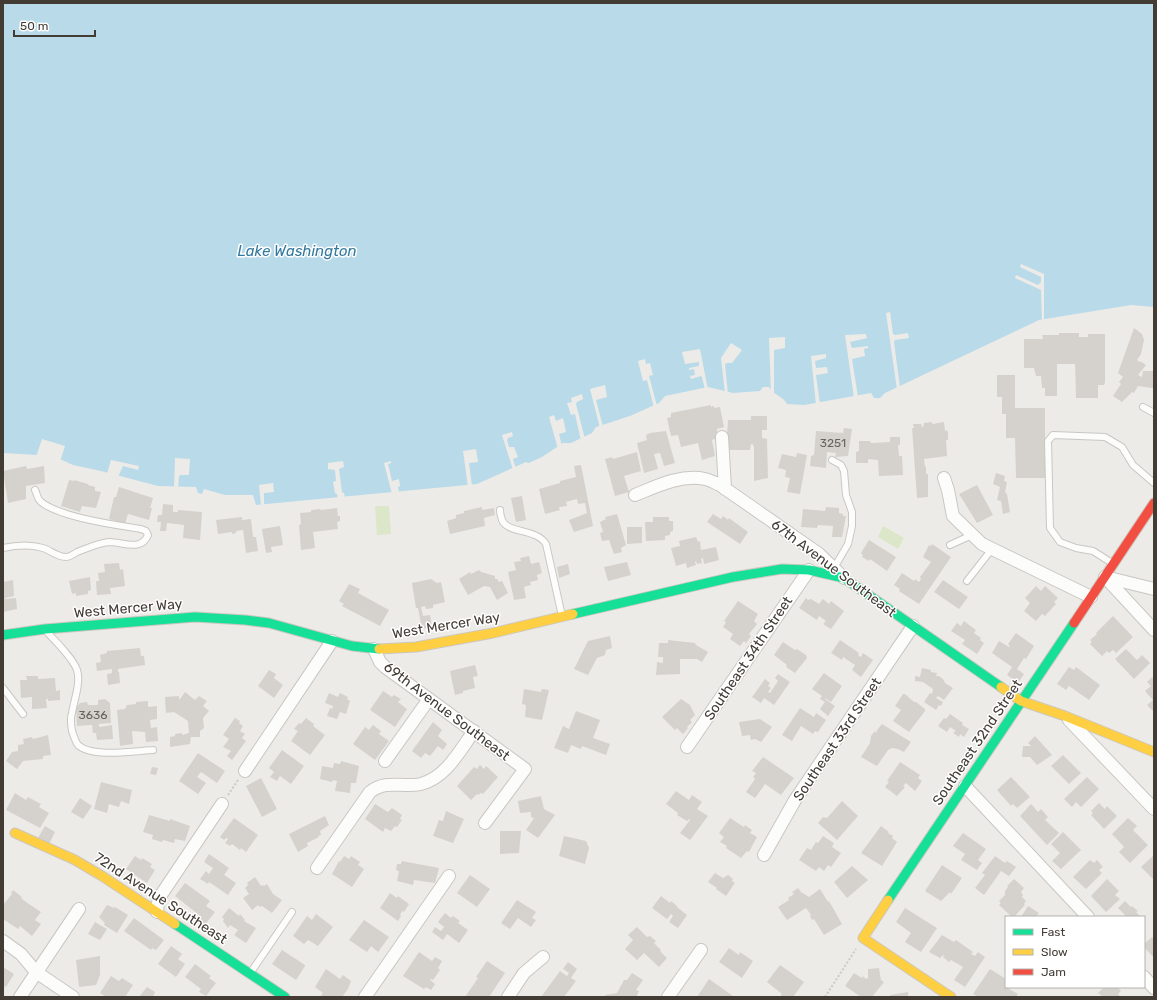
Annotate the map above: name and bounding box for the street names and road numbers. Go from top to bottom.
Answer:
street label: 67th Avenue Southeast [768,516,900,621]
street label: Southeast 34th Street [701,593,797,723]
street label: West Mercer Way [73,595,183,622]
street label: West Mercer Way [391,609,501,642]
street label: 69th Avenue Southeast [380,658,514,765]
street label: Southeast 33rd Street [790,674,885,804]
street label: Southeast 32nd Street [929,676,1026,808]
street label: 72nd Avenue Southeast [91,849,231,948]

